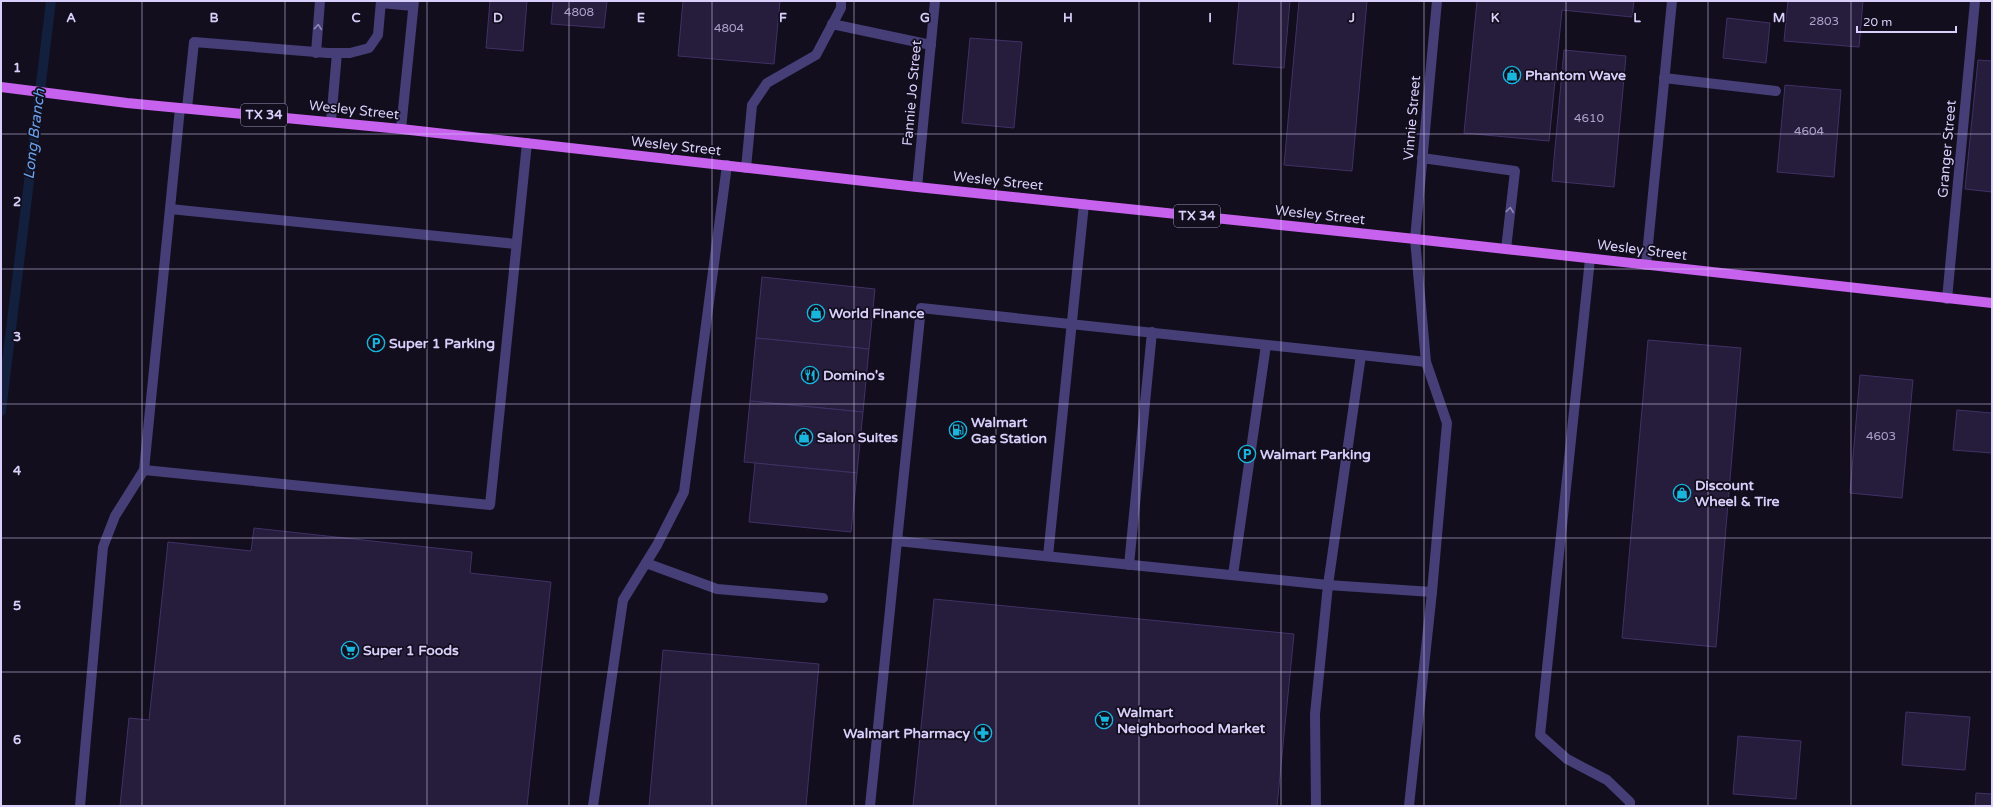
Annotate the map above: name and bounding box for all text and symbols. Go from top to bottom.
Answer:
house number: 4808 [564,5,594,19]
scale bar [1857,8,1956,34]
text: A [66,10,76,26]
text: B [209,10,219,26]
text: C [351,10,361,26]
text: D [493,10,503,26]
text: E [637,10,645,26]
text: F [779,10,787,26]
text: G [920,10,930,26]
text: H [1063,10,1073,26]
text: I [1208,10,1212,26]
text: J [1348,10,1355,26]
text: K [1491,10,1500,26]
text: L [1633,10,1641,26]
text: M [1773,10,1785,26]
house number: 2803 [1809,14,1839,28]
text: 20 m [1863,15,1892,29]
house number: 4804 [714,21,745,35]
one-way arrow [314,24,323,30]
street label: Fannie Jo Street [899,39,925,147]
text: 1 [13,60,21,76]
shop icon: Phantom Wave [1502,65,1522,85]
place label: Phantom Wave [1525,67,1626,84]
street label: Vinnie Street [1400,74,1424,161]
water label: Long Branch [20,87,49,180]
street label: Wesley Street [308,97,401,123]
street label: Granger Street [1934,99,1960,199]
road number: TX 34 [241,104,287,126]
house number: 4610 [1574,111,1605,125]
house number: 4604 [1794,124,1825,138]
street label: Wesley Street [630,133,723,159]
street label: Wesley Street [952,168,1045,194]
text: 2 [13,194,21,210]
street label: Wesley Street [1274,202,1367,228]
road number: TX 34 [1174,205,1220,227]
one-way arrow [1506,207,1515,213]
street label: Wesley Street [1596,236,1689,264]
shop icon: World Finance [806,303,826,323]
place label: World Finance [829,305,925,322]
text: 3 [13,329,21,345]
parking icon: Super 1 Parking [366,333,386,353]
place label: Super 1 Parking [389,335,495,352]
restaurant icon: Domino's [800,365,820,385]
place label: Domino's [823,367,885,384]
place label: Walmart Gas Station [971,414,1047,447]
fuel station icon: Walmart Gas Station [948,420,968,440]
shop icon: Salon Suites [794,427,814,447]
place label: Salon Suites [817,429,898,446]
house number: 4603 [1866,429,1896,443]
parking icon: Walmart Parking [1237,444,1257,464]
place label: Walmart Parking [1260,446,1371,463]
text: 4 [13,463,22,479]
place label: Discount Wheel & Tire [1695,477,1780,510]
shop icon: Discount Wheel & Tire [1672,483,1692,503]
text: 5 [13,598,21,614]
supermarket icon: Super 1 Foods [340,640,360,660]
place label: Super 1 Foods [363,642,459,659]
place label: Walmart Neighborhood Market [1117,704,1266,737]
supermarket icon: Walmart Neighborhood Market [1094,710,1114,730]
pharmacy icon: Walmart Pharmacy [973,723,993,743]
place label: Walmart Pharmacy [843,725,970,742]
text: 6 [13,732,21,748]

